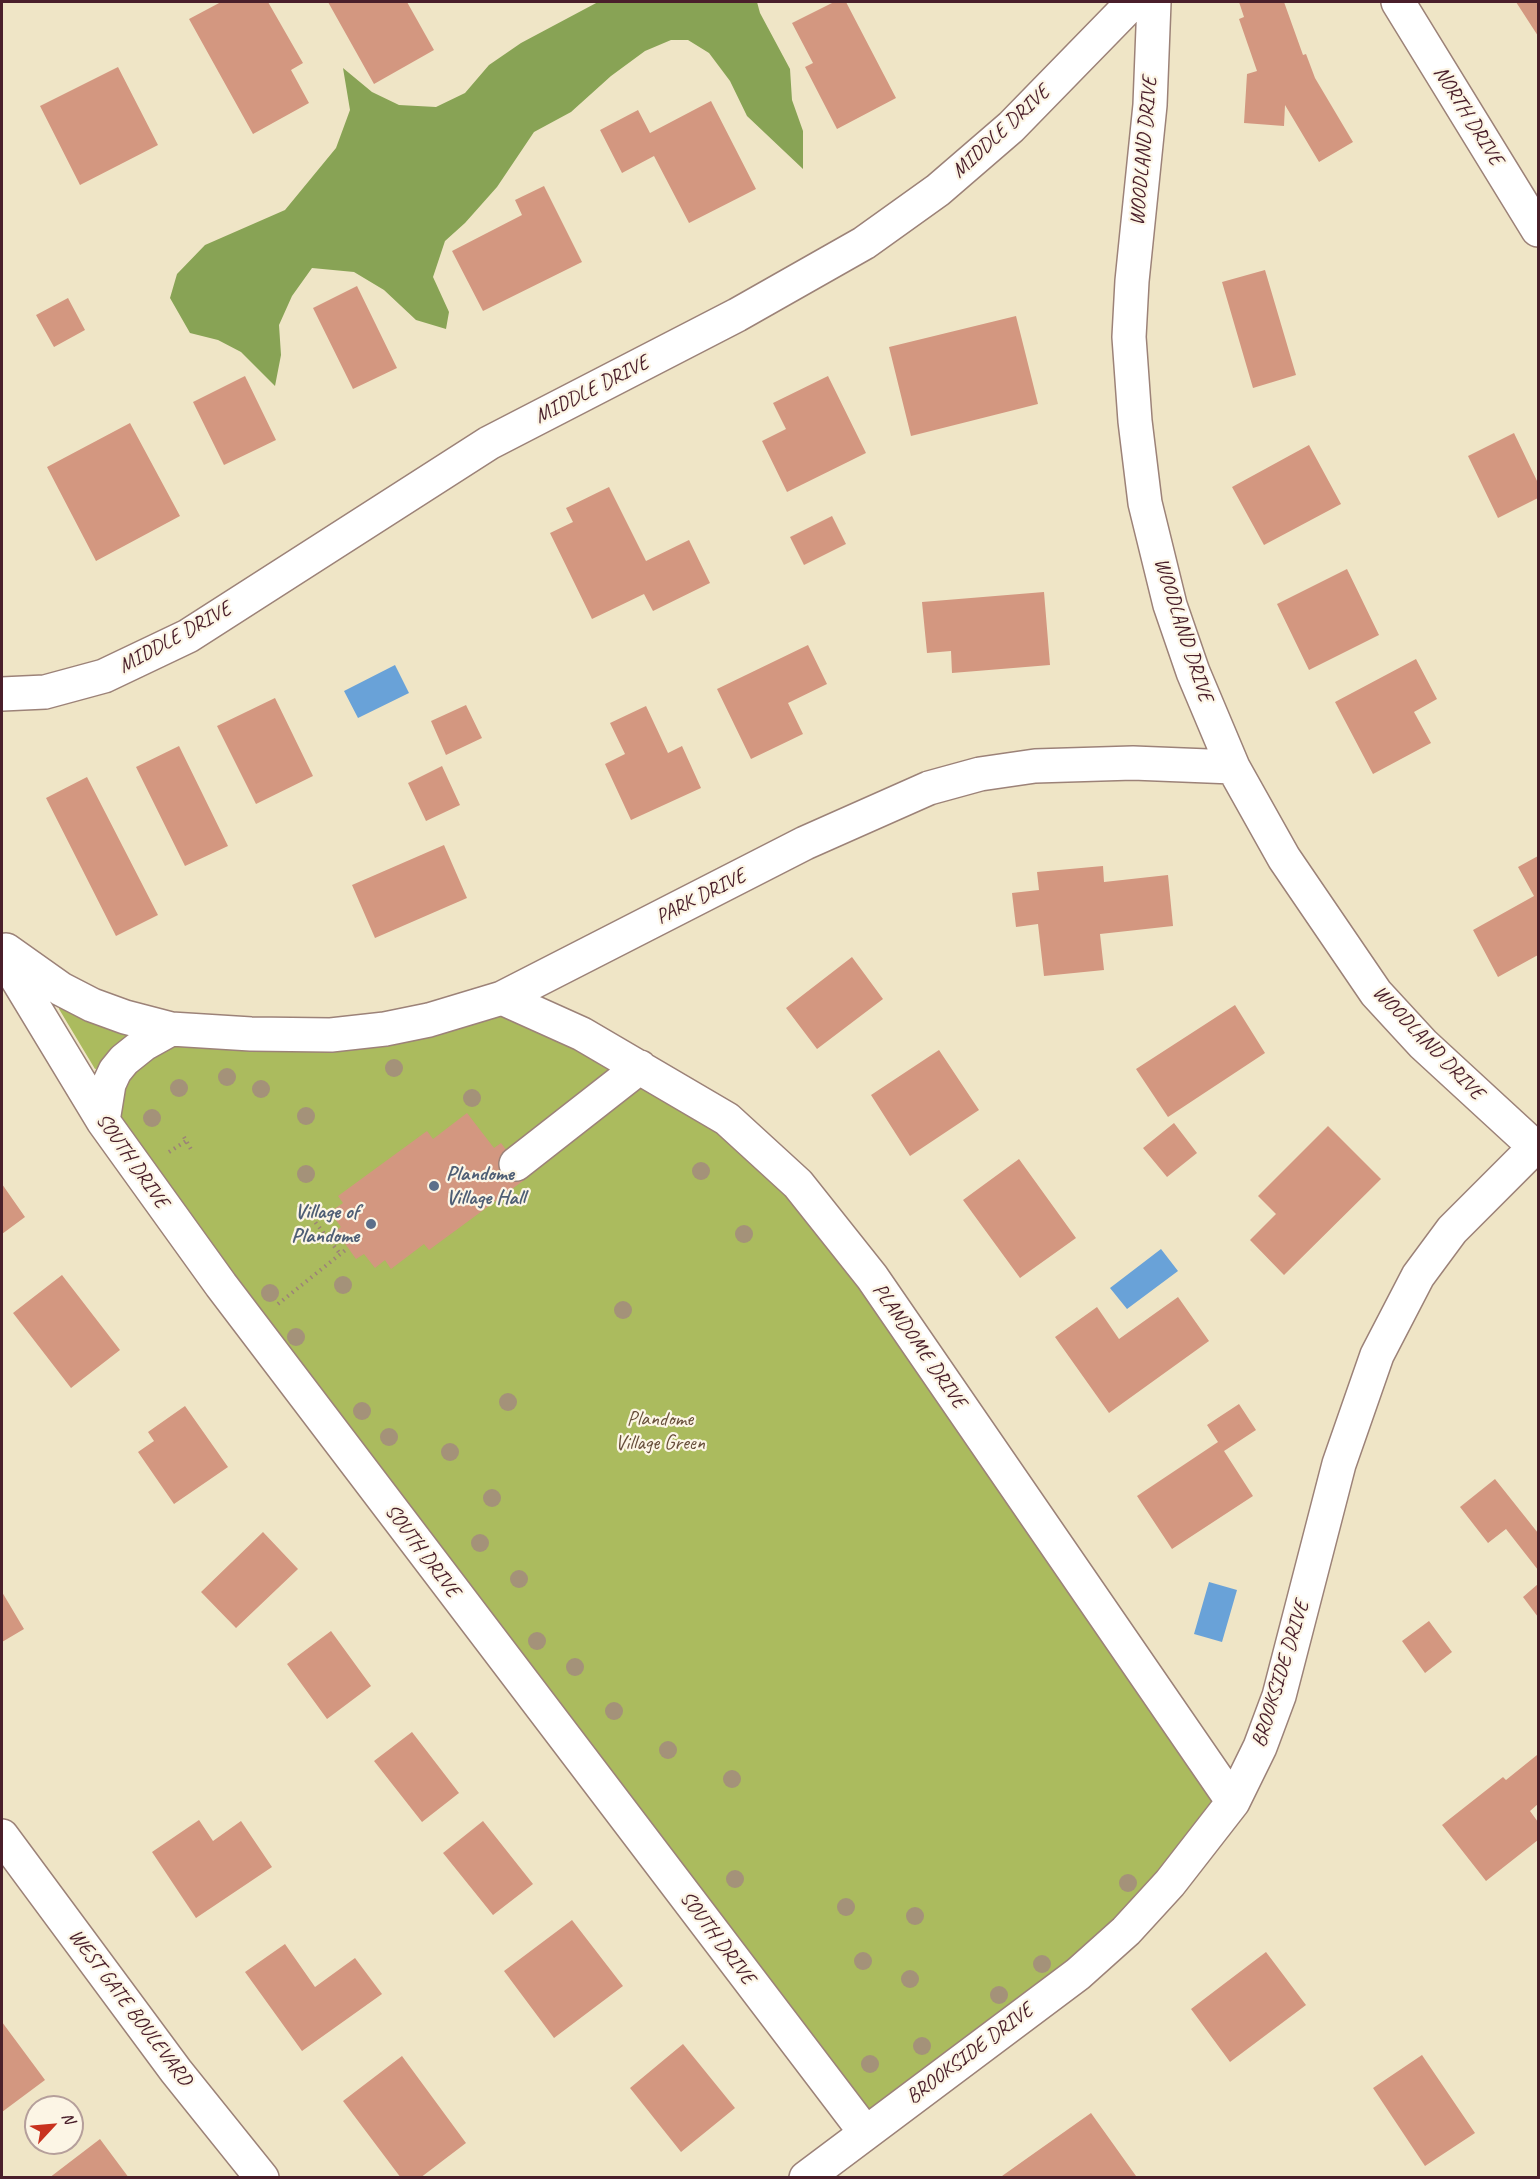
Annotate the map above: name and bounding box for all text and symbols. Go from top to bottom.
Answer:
street label: NORTH DRIVE [1428,62,1508,170]
street label: WOODLAND DRIVE [1125,75,1163,227]
street label: MIDDLE DRIVE [947,80,1055,184]
street label: MIDDLE DRIVE [531,350,653,430]
street label: WOODLAND DRIVE [1148,555,1218,705]
street label: MIDDLE DRIVE [114,597,236,679]
street label: PARK DRIVE [652,864,750,930]
street label: WOODLAND DRIVE [1367,980,1489,1106]
street label: SOUTH DRIVE [90,1109,174,1213]
place label: Plandome Village Hall [446,1161,525,1211]
marker: Plandome Village Hall [427,1179,441,1193]
place label: Village of Plandome [291,1199,359,1249]
marker: Village of Plandome [364,1217,378,1231]
street label: PLANDOME DRIVE [866,1279,972,1413]
park label: Plandome Village Green [615,1406,705,1456]
street label: SOUTH DRIVE [379,1499,465,1603]
street label: BROOKSIDE DRIVE [1247,1598,1315,1750]
street label: SOUTH DRIVE [674,1886,760,1990]
street label: WEST GATE BOULEVARD [63,1924,197,2092]
street label: BROOKSIDE DRIVE [902,1998,1038,2110]
north arrow [24,2095,84,2155]
text: N [57,2109,80,2127]

